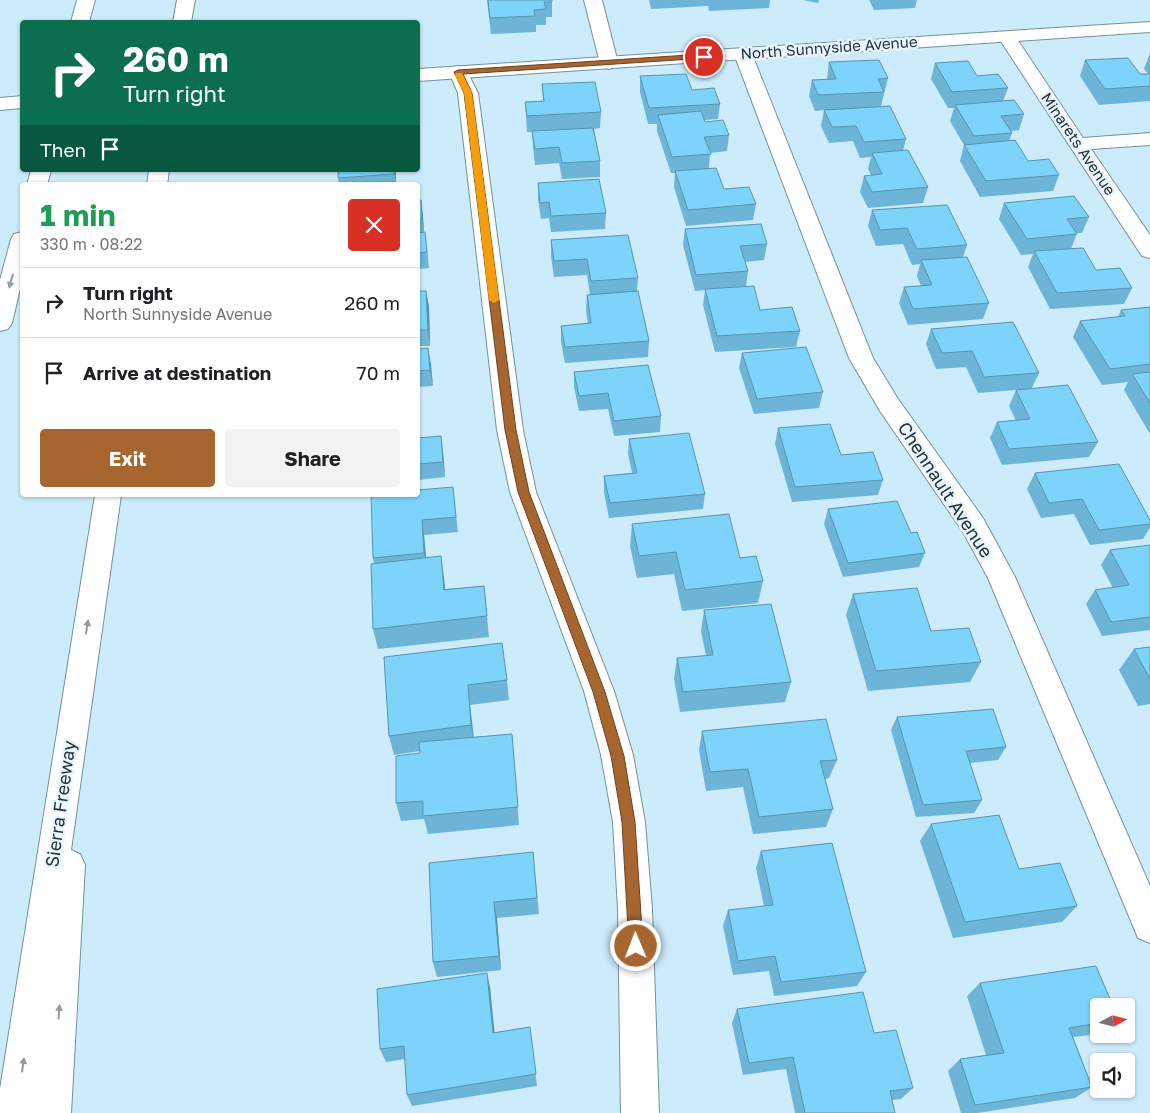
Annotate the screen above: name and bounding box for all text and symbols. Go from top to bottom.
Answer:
street label: North Sunnyside Avenue [740,32,918,62]
pin [683,36,725,78]
text: 260 m [123,38,229,80]
icon: right [40,40,105,105]
icon: arrive [690,43,718,71]
text: Turn right [123,80,226,107]
street label: Minarets Avenue [1038,89,1120,198]
icon: arrive [96,135,124,163]
text: Then [40,138,86,161]
text: 1 min [40,197,116,233]
button: close [348,199,400,251]
text: 330 m · 08:22 [40,234,143,254]
one-way arrow [7,273,15,289]
text: Turn right [83,281,173,304]
icon: right [40,289,68,317]
text: 260 m [344,291,400,314]
text: North Sunnyside Avenue [83,304,272,324]
icon: arrive [40,359,68,387]
text: Arrive at destination [83,361,271,384]
text: 70 m [357,361,400,384]
street label: Chennault Avenue [894,417,998,562]
button: Exit [40,429,215,487]
button: Share [225,429,400,487]
one-way arrow [83,619,91,635]
street label: Sierra Freeway [40,739,80,869]
position arrow [609,919,661,971]
north arrow [1090,998,1135,1042]
map controls [1090,998,1135,1098]
one-way arrow [55,1004,63,1020]
button: sound [1090,1053,1135,1098]
one-way arrow [19,1056,27,1072]

